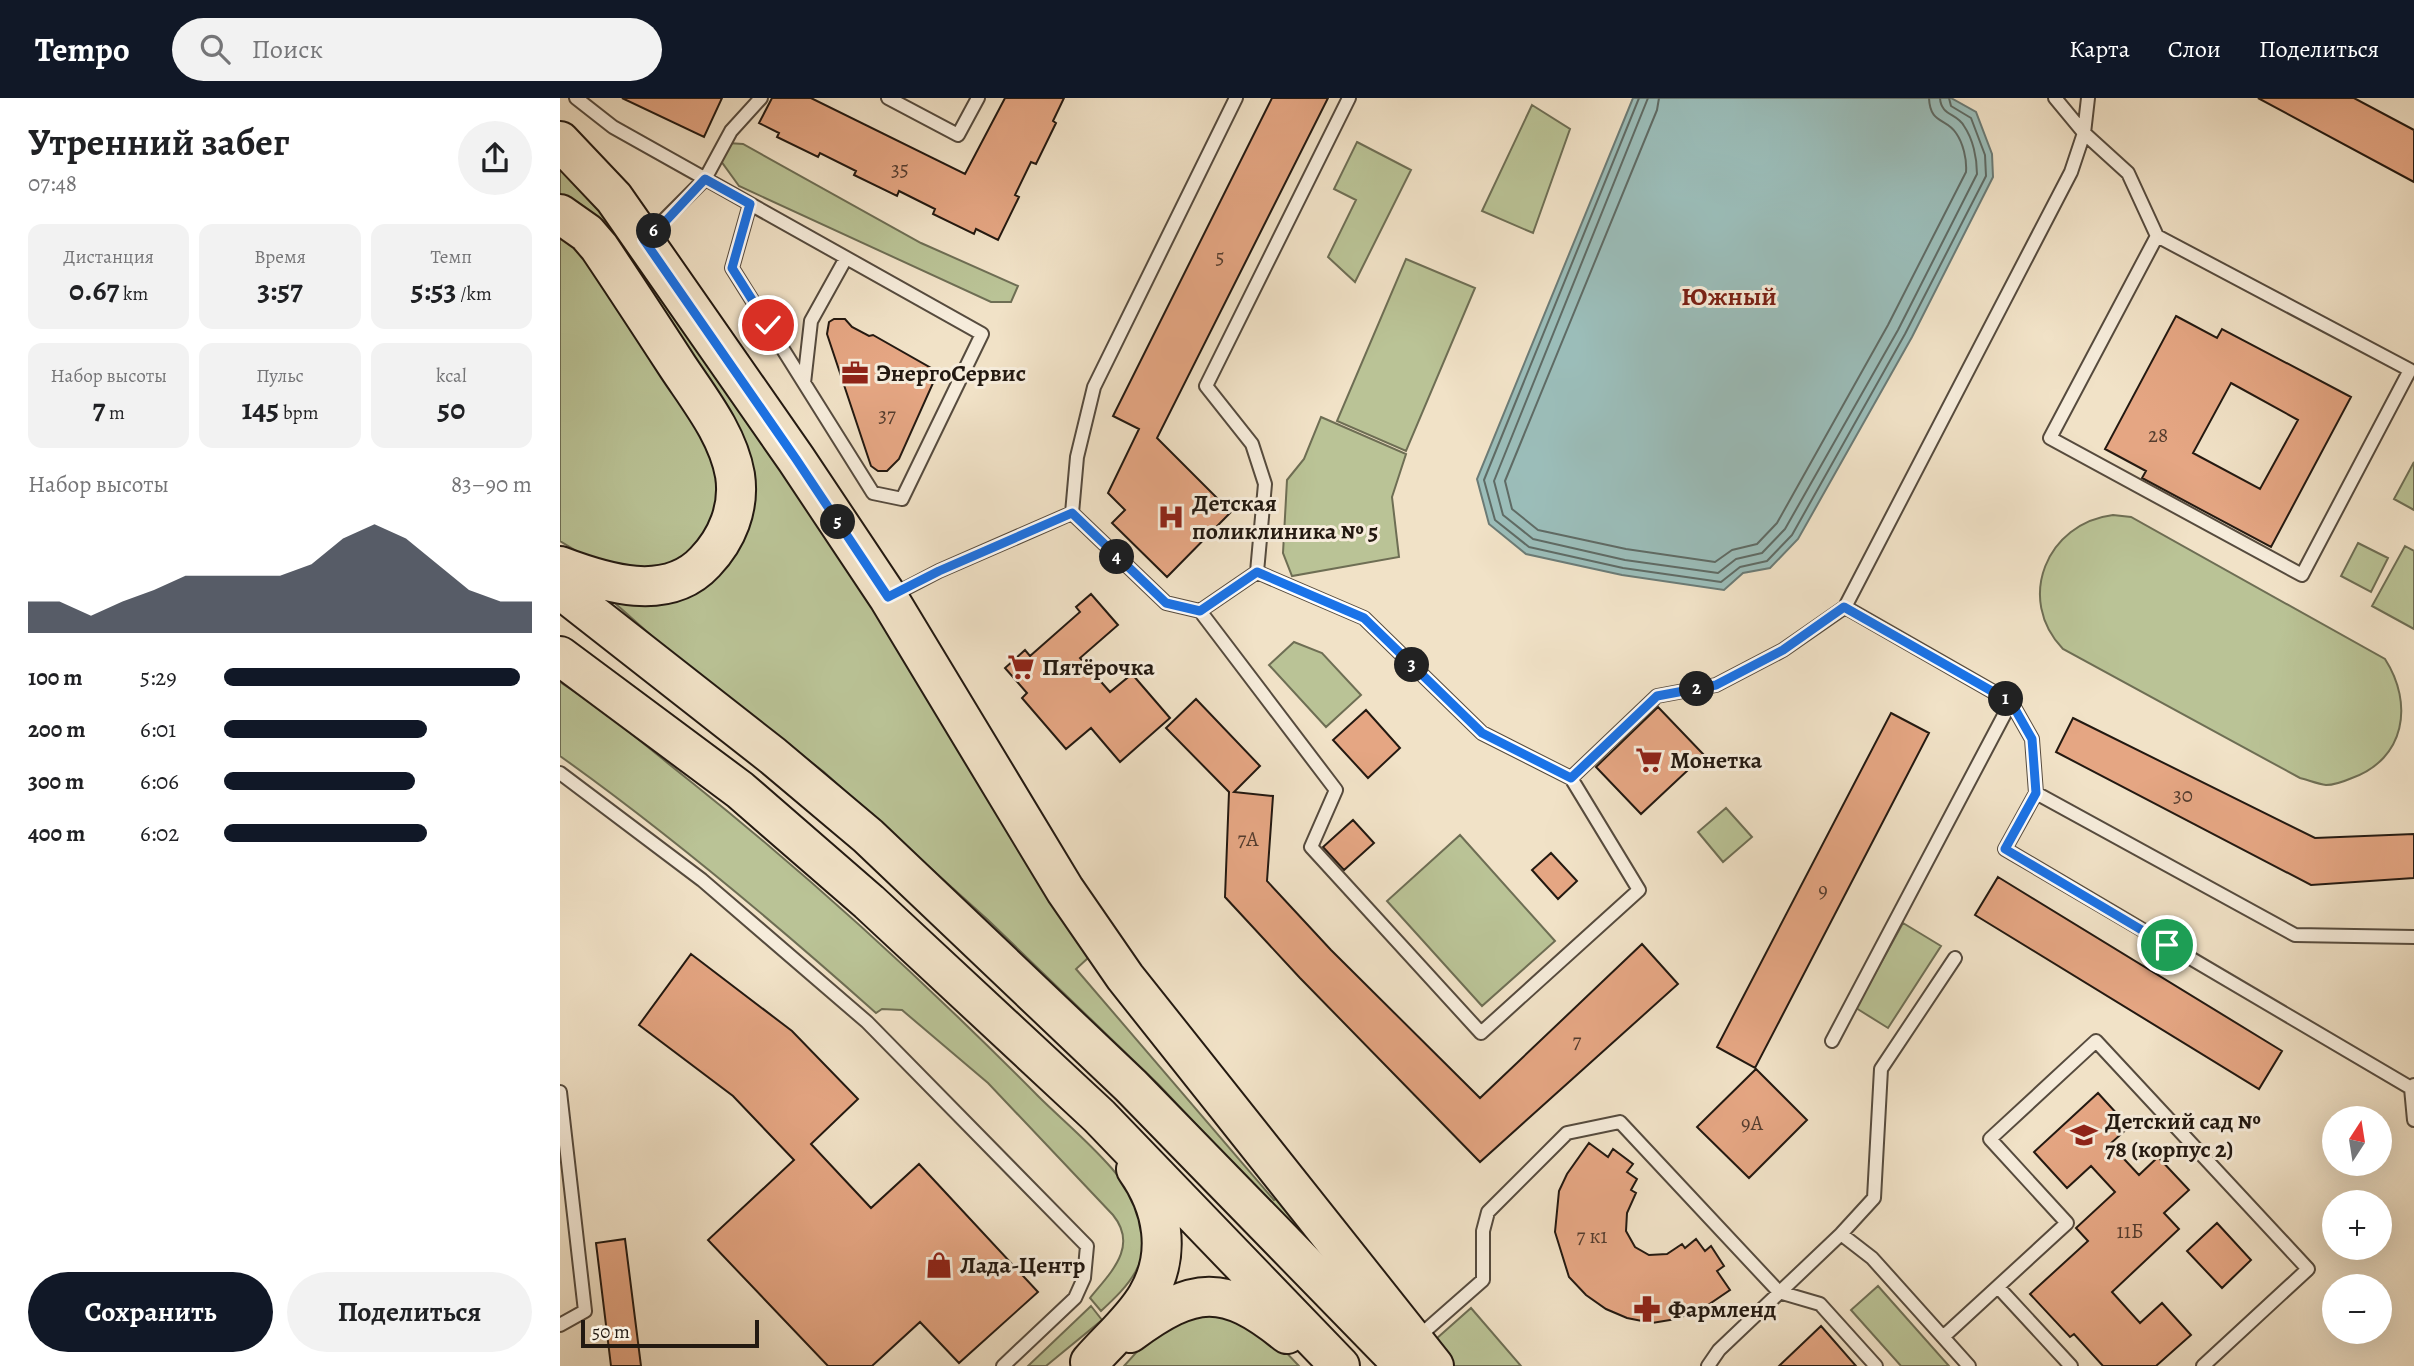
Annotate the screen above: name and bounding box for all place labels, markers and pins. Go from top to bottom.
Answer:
pin: 6 [636,214,672,248]
pin [738,295,798,355]
place label: ЭнергоСервис [876,357,1026,389]
office icon: ЭнергоСервис [840,358,870,388]
place label: Детская поликлиника № 5 [1192,487,1378,547]
hospital icon: Детская поликлиника № 5 [1156,502,1186,532]
pin: 5 [820,504,856,540]
pin: 4 [1100,540,1134,574]
pin: 3 [1394,648,1430,682]
place label: Пятёрочка [1042,651,1155,683]
supermarket icon: Пятёрочка [1006,652,1036,682]
pin: 2 [1680,672,1714,706]
pin: 1 [1988,682,2024,716]
place label: Монетка [1670,744,1763,776]
supermarket icon: Монетка [1634,745,1664,775]
pin [2137,915,2197,975]
place label: Детский сад № 78 (корпус 2) [2105,1105,2261,1165]
school or university icon: Детский сад № 78 (корпус 2) [2069,1120,2099,1150]
place label: Лада-Центр [960,1249,1086,1281]
shop icon: Лада-Центр [924,1250,954,1280]
place label: Фармленд [1668,1293,1776,1325]
pharmacy icon: Фармленд [1632,1294,1662,1324]

